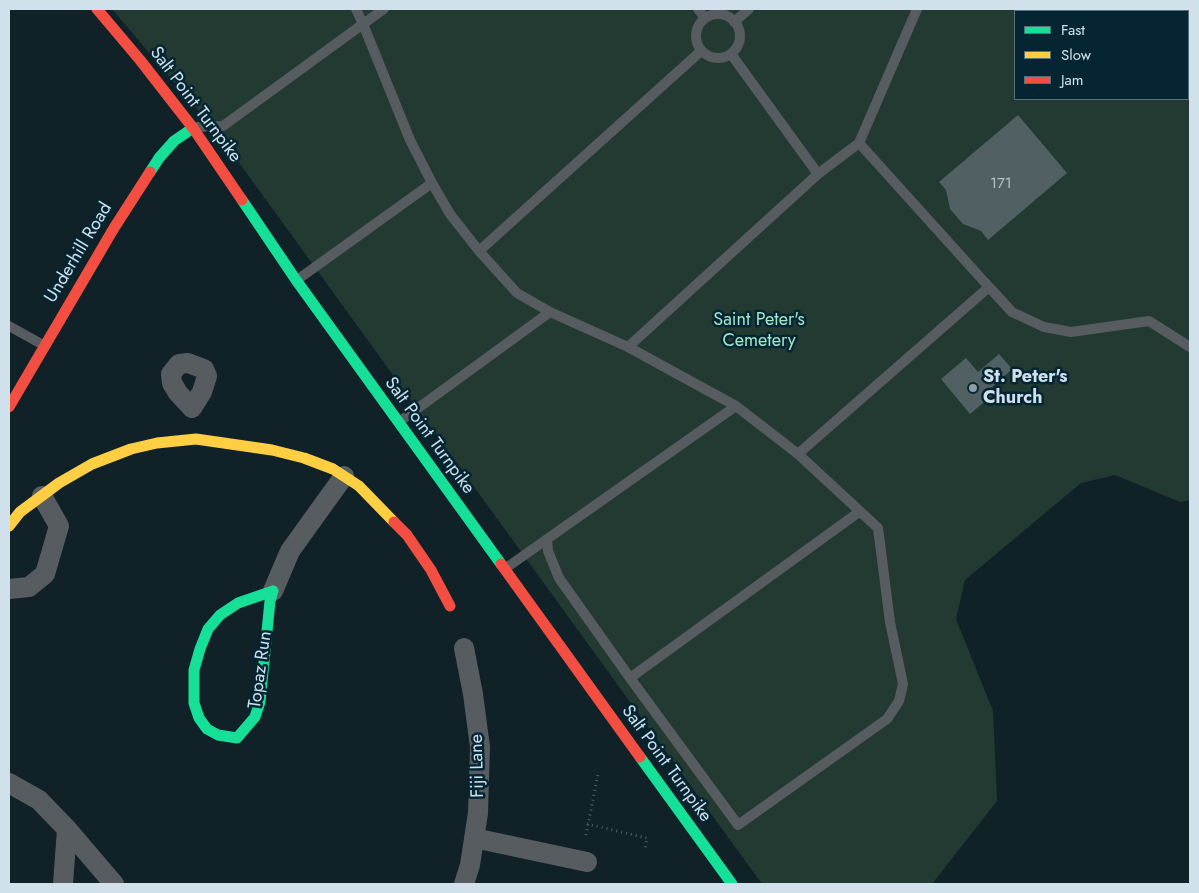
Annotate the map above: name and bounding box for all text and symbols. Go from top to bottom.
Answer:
legend [1014,10,1189,100]
text: Fast [1061,19,1085,41]
street label: Salt Point Turnpike [144,43,246,167]
text: Slow [1061,44,1091,66]
text: Jam [1061,69,1084,91]
house number: 171 [990,175,1012,193]
street label: Underhill Road [41,199,117,307]
park label: Saint Peter's Cemetery [713,310,805,352]
place label: St. Peter's Church [983,367,1068,409]
street label: Salt Point Turnpike [379,373,479,499]
marker: St. Peter's Church [967,382,979,394]
street label: Topaz Run [245,630,277,710]
street label: Salt Point Turnpike [616,701,716,827]
street label: Fiji Lane [467,734,489,798]

